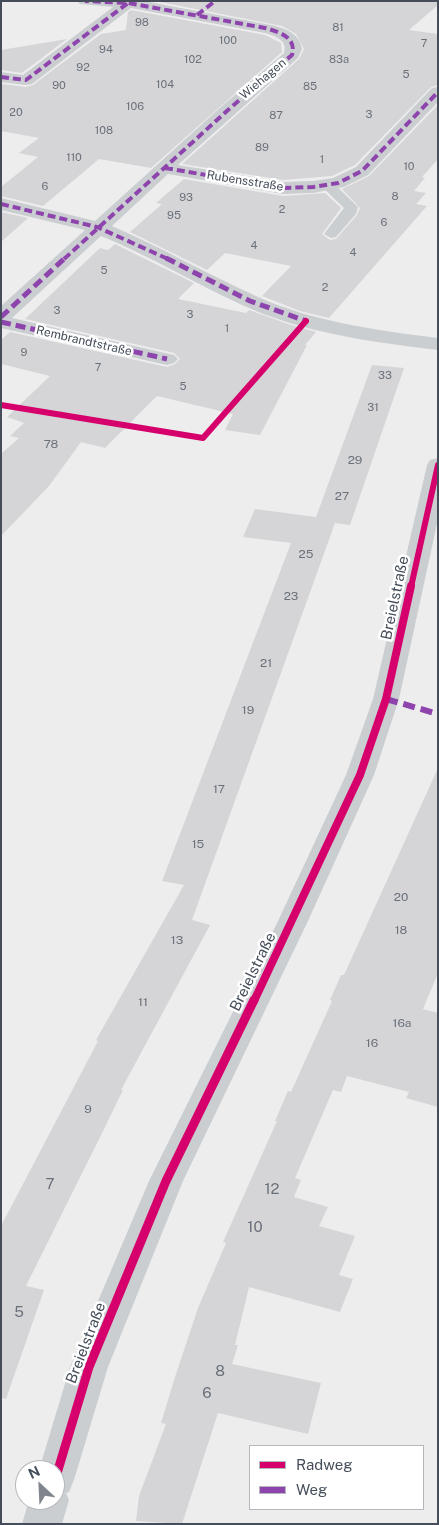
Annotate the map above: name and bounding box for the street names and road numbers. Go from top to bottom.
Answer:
street label: Wiehagen [237,56,289,102]
street label: Rubensstraße [206,168,284,194]
street label: Rembrandtstraße [35,323,133,359]
street label: Breielstraße [377,554,413,642]
street label: Breielstraße [226,930,280,1014]
street label: Breielstraße [62,1300,110,1386]

